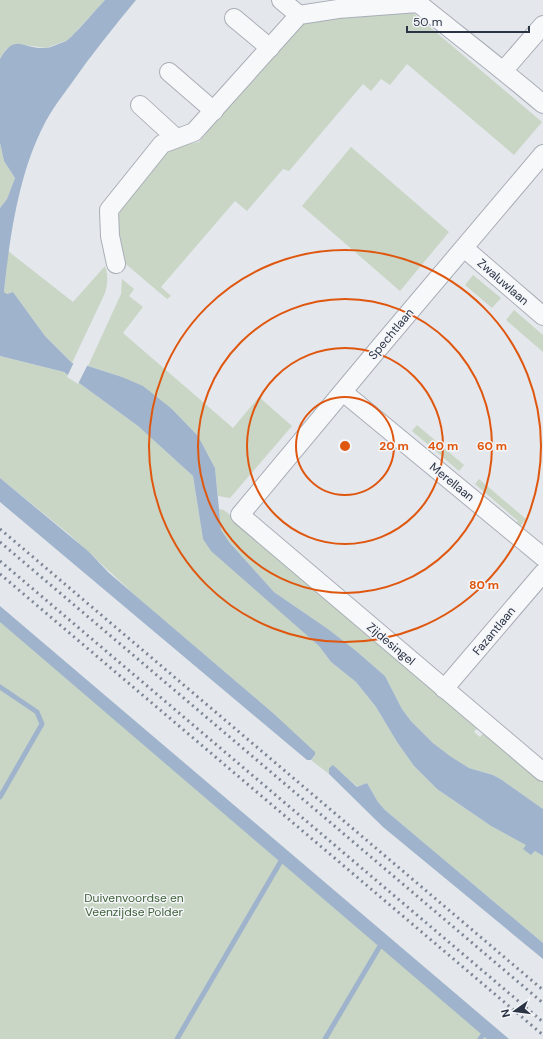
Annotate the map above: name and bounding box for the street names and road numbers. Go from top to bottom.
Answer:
street label: Zwaluwlaan [474,255,532,309]
street label: Spechtlaan [365,305,417,363]
street label: Merellaan [426,459,478,505]
street label: Fazantlaan [469,603,519,659]
street label: Zijdesingel [363,619,419,669]

